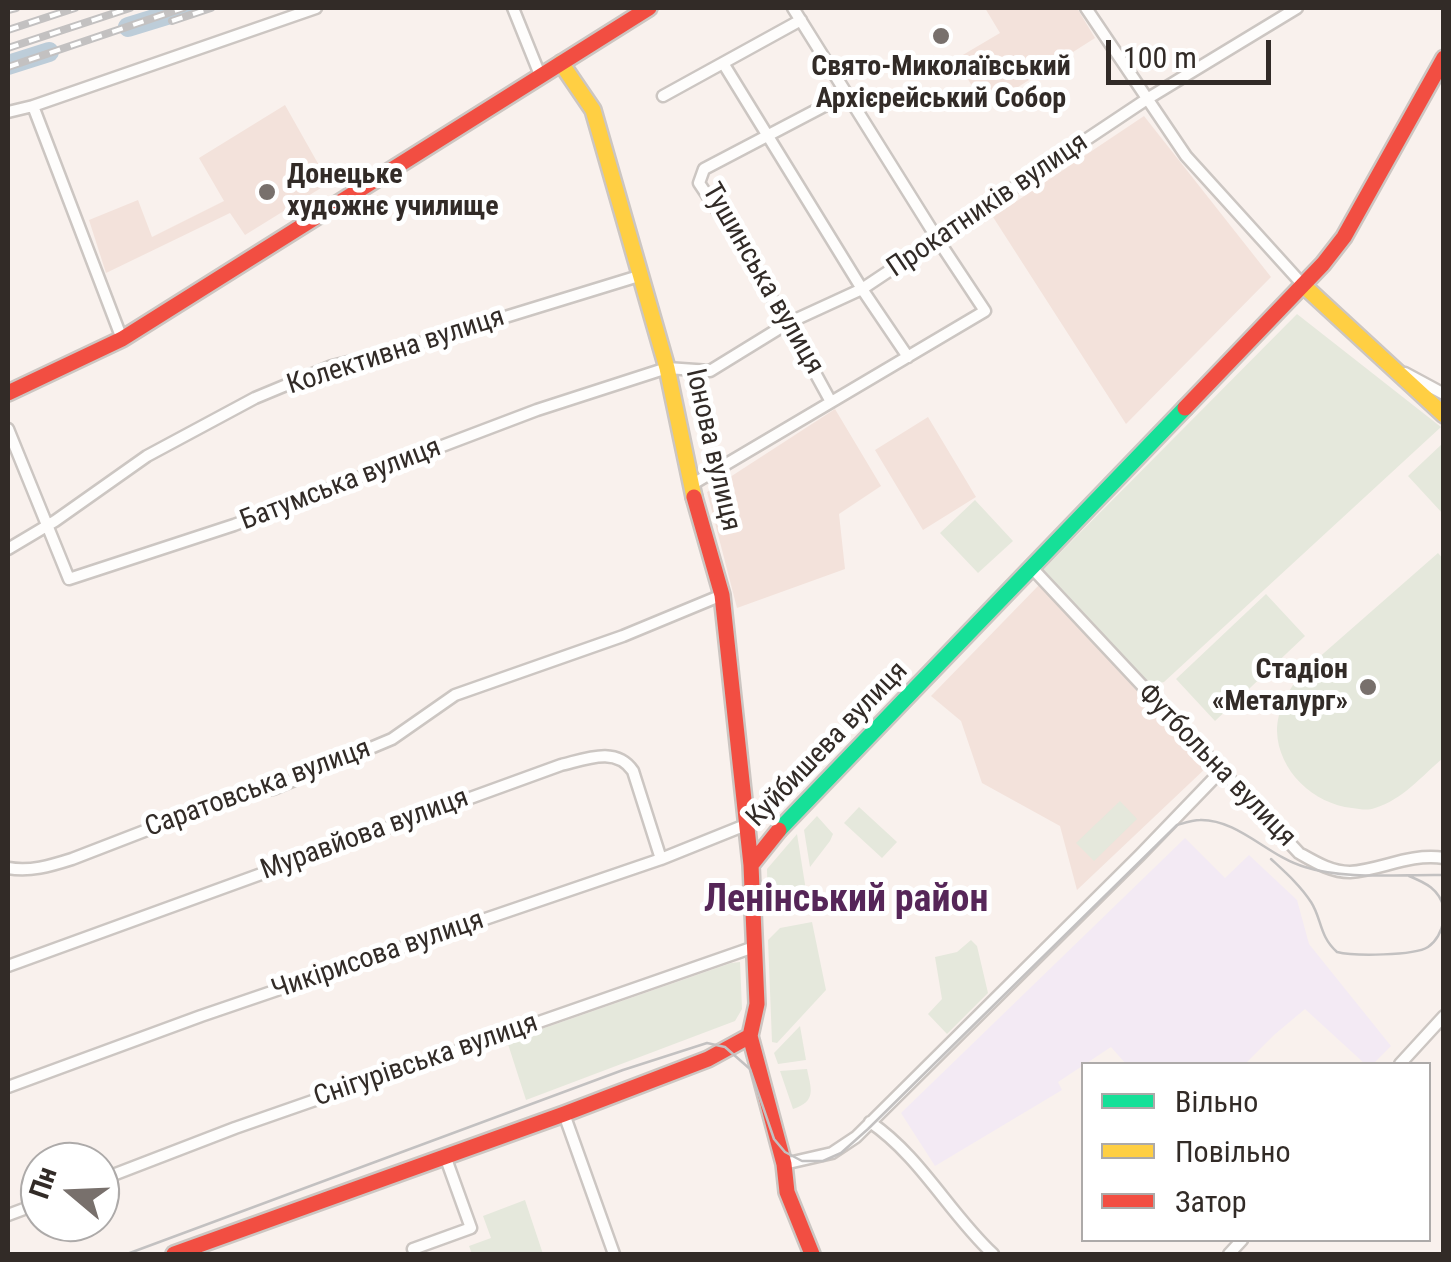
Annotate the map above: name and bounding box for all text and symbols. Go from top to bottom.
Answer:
scale bar [1111,20,1276,82]
marker: Свято-Миколаївський Архієрейський Собор [930,25,952,47]
text: 100 m [1123,40,1197,75]
place label: Свято-Миколаївський Архієрейський Собор [811,51,1071,117]
street label: Прокатників вулиця [881,126,1095,286]
place label: Донецьке художнє училище [287,159,499,225]
street label: Тушинська вулиця [694,177,830,381]
marker: Донецьке художнє училище [256,181,278,203]
street label: Колективна вулиця [283,301,509,403]
street label: Іонова вулиця [677,366,747,534]
street label: Батумська вулиця [236,431,446,539]
place label: Стадіон «Металург» [1212,654,1348,720]
street label: Куйбишева вулиця [740,655,916,835]
marker: Стадіон «Металург» [1357,676,1379,698]
street label: Футбольна вулиця [1130,677,1302,855]
street label: Саратовська вулиця [141,733,375,845]
street label: Муравйова вулиця [257,782,473,888]
district label: Ленінський район [704,878,988,924]
street label: Чикірисова вулиця [268,904,488,1008]
street label: Снігурівська вулиця [310,1007,542,1115]
legend [1081,1062,1431,1242]
text: Вільно [1175,1084,1258,1119]
text: Повільно [1175,1134,1291,1169]
north arrow [20,1142,120,1242]
text: Пн [22,1163,64,1203]
text: Затор [1175,1184,1247,1219]

